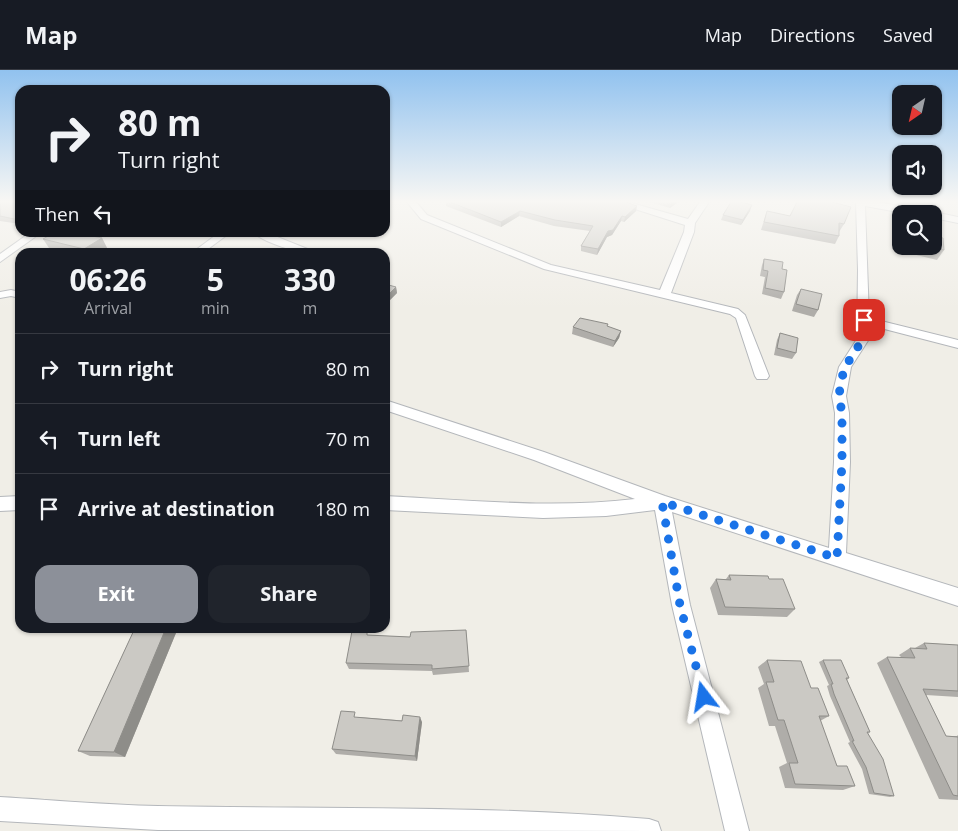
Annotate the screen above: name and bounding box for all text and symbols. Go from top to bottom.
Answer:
text: Map [25,18,77,51]
text: Map [705,23,742,47]
text: Directions [770,23,855,47]
text: Saved [883,23,933,47]
north arrow [892,85,942,135]
map controls [892,85,942,255]
text: 80 m [118,99,201,146]
icon: right [35,105,100,170]
text: Turn right [118,144,220,174]
button: sound [892,145,942,195]
icon: left [89,200,117,228]
text: Then [35,201,79,227]
button: search [892,205,942,255]
text: 06:26 [69,259,147,300]
text: 5 [207,259,224,300]
text: 330 [284,259,336,300]
text: Arrival [84,297,132,319]
text: min [201,297,230,319]
text: m [302,297,317,319]
pin [843,299,885,341]
icon: arrive [850,306,878,334]
icon: right [35,355,63,383]
text: Turn right [78,356,173,382]
text: 80 m [326,356,370,382]
icon: left [35,425,63,453]
text: Turn left [78,426,160,452]
text: 70 m [326,426,370,452]
icon: arrive [35,495,63,523]
text: Arrive at destination [78,496,275,522]
text: 180 m [315,496,370,522]
button: Exit [35,565,198,623]
button: Share [208,565,370,623]
position arrow [677,670,729,722]

